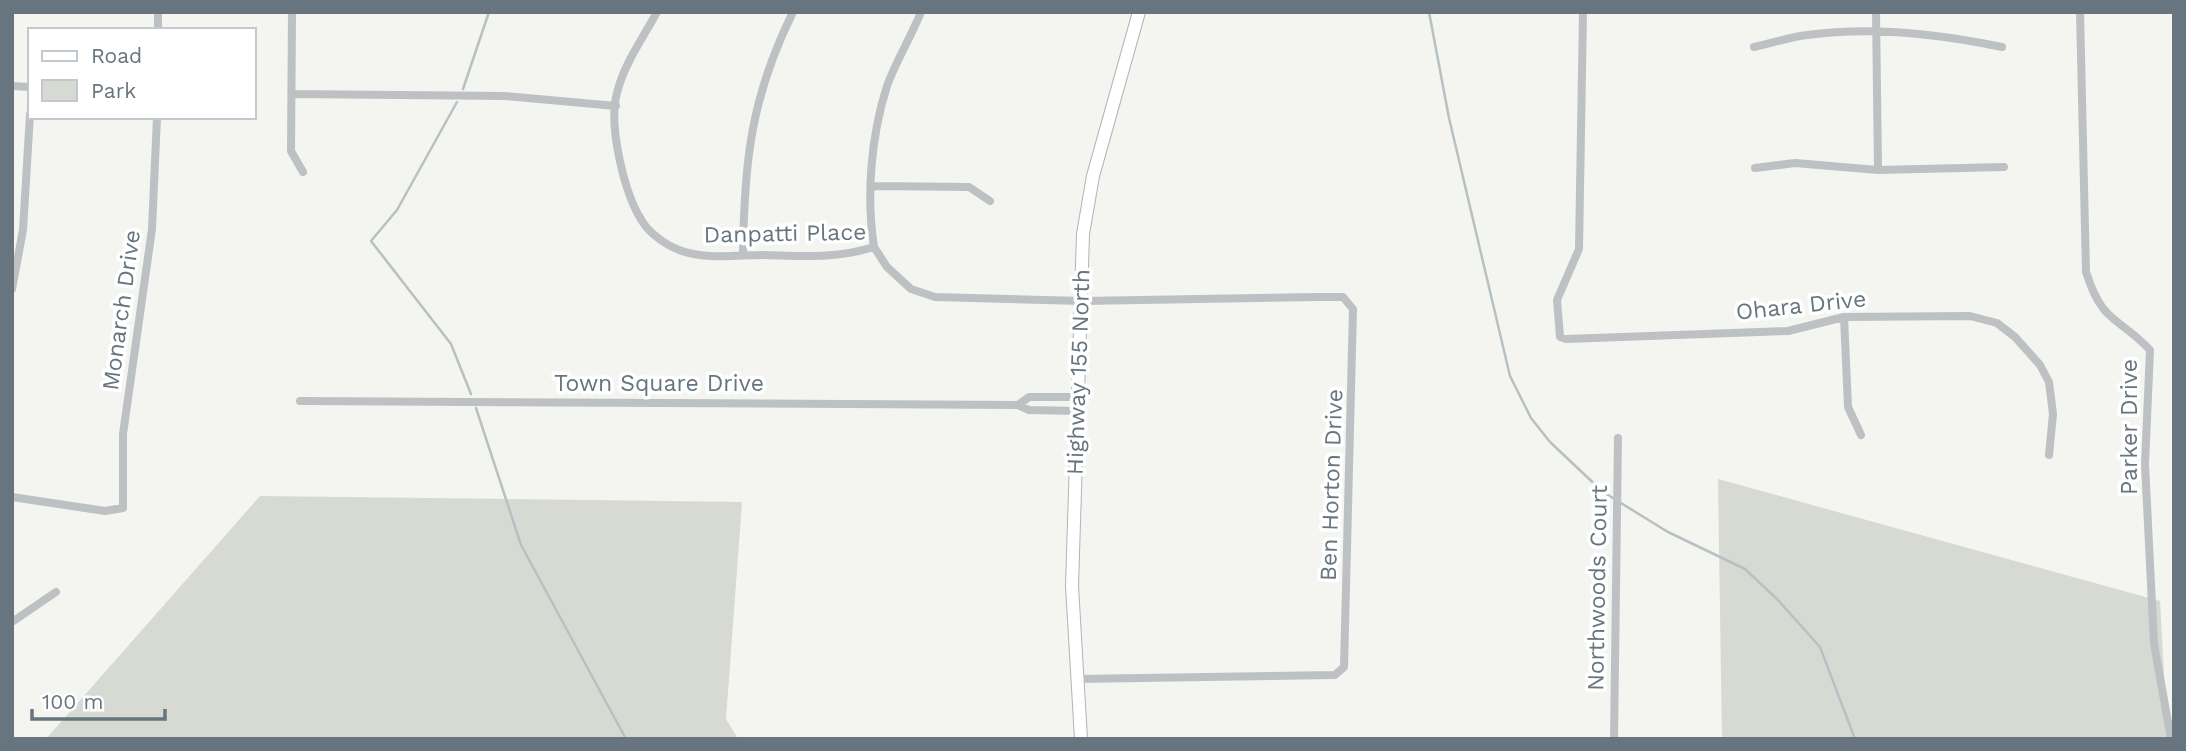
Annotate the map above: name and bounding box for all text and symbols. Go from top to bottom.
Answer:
legend [28,28,256,119]
text: Road [91,43,142,68]
text: Park [91,78,136,103]
street label: Danpatti Place [703,219,867,248]
street label: Monarch Drive [97,228,146,392]
street label: Highway 155 North [1061,269,1096,475]
street label: Ohara Drive [1735,285,1868,326]
street label: Parker Drive [2116,359,2143,495]
street label: Town Square Drive [554,370,764,397]
street label: Ben Horton Drive [1315,388,1348,582]
street label: Northwoods Court [1582,485,1613,691]
scale bar [32,678,164,722]
text: 100 m [42,689,104,714]

